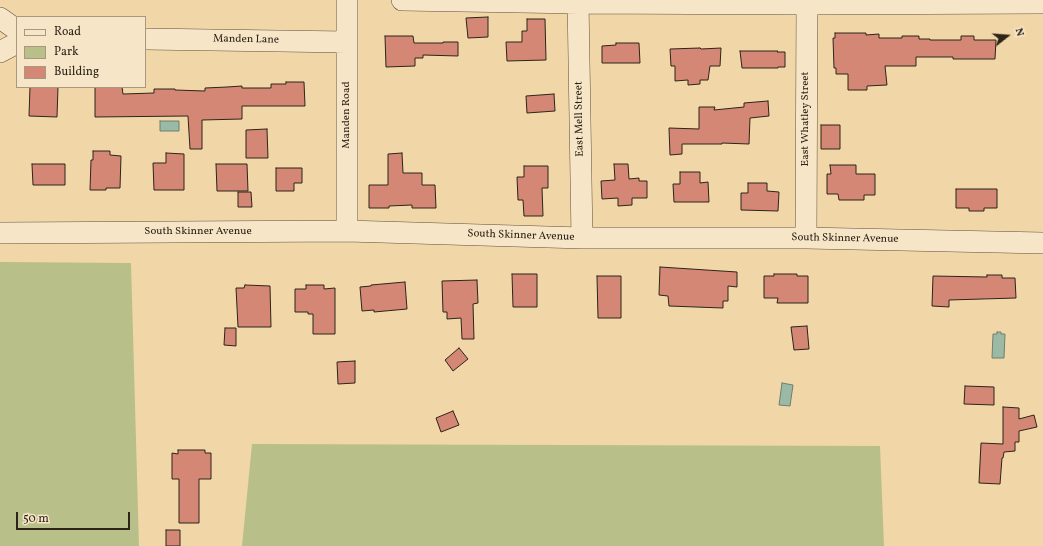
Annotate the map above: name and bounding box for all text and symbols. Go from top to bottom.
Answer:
legend [16,16,146,88]
north arrow [987,16,1027,56]
text: Road [54,24,81,40]
text: N [1011,26,1027,38]
street label: Manden Lane [213,33,279,47]
text: Park [54,44,79,60]
text: Building [54,64,99,80]
street label: East Whatley Street [799,72,813,166]
street label: Manden Road [340,81,354,149]
street label: East Mell Street [573,81,587,157]
street label: South Skinner Avenue [144,225,252,239]
street label: South Skinner Avenue [467,228,575,244]
street label: South Skinner Avenue [791,231,899,247]
scale bar [18,504,132,530]
text: 50 m [23,511,49,527]

